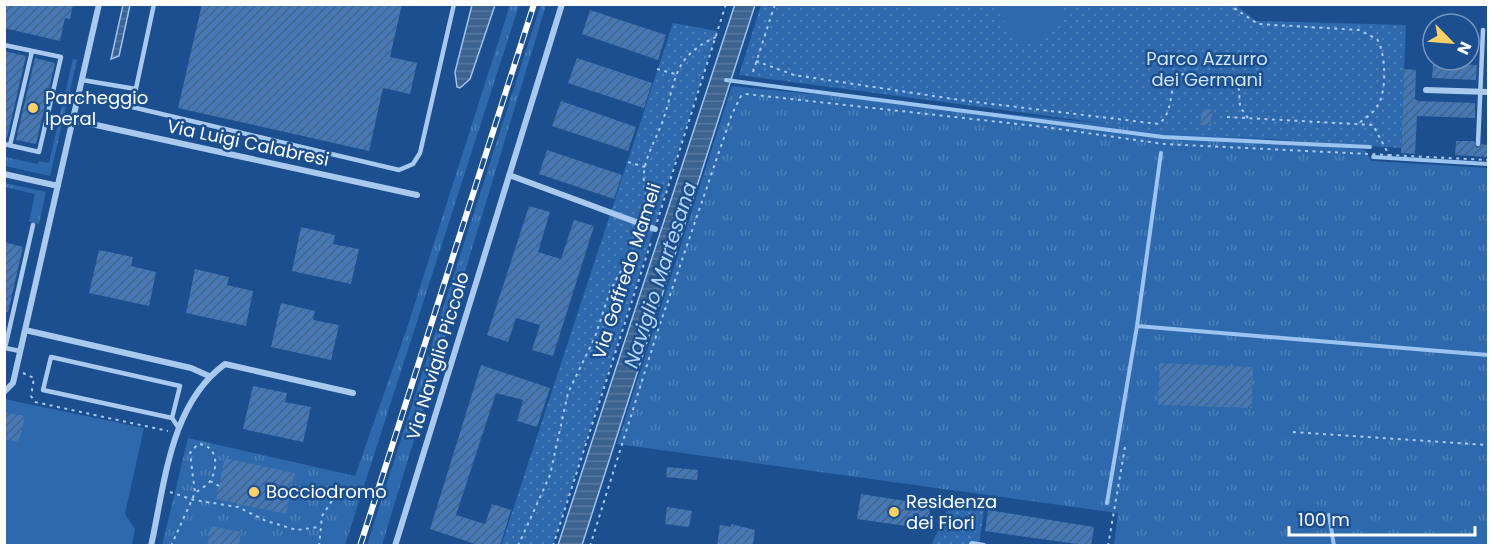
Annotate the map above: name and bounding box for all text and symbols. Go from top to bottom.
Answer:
north arrow [1421,12,1481,72]
text: N [1451,38,1477,58]
park label: Parco Azzurro dei Germani [1146,46,1268,92]
place label: Parcheggio Iperal [45,85,148,131]
marker: Parcheggio Iperal [26,101,40,115]
street label: Via Luigi Calabresi [165,113,332,172]
water label: Naviglio Martesana [617,178,703,372]
street label: Via Goffredo Mameli [586,180,667,362]
street label: Via Naviglio Piccolo [400,269,475,443]
place label: Bocciodromo [266,479,387,504]
marker: Bocciodromo [247,485,261,499]
place label: Residenza dei Fiori [906,489,997,535]
scale bar [1289,499,1475,537]
marker: Residenza dei Fiori [887,505,901,519]
text: 100 m [1298,507,1350,532]

